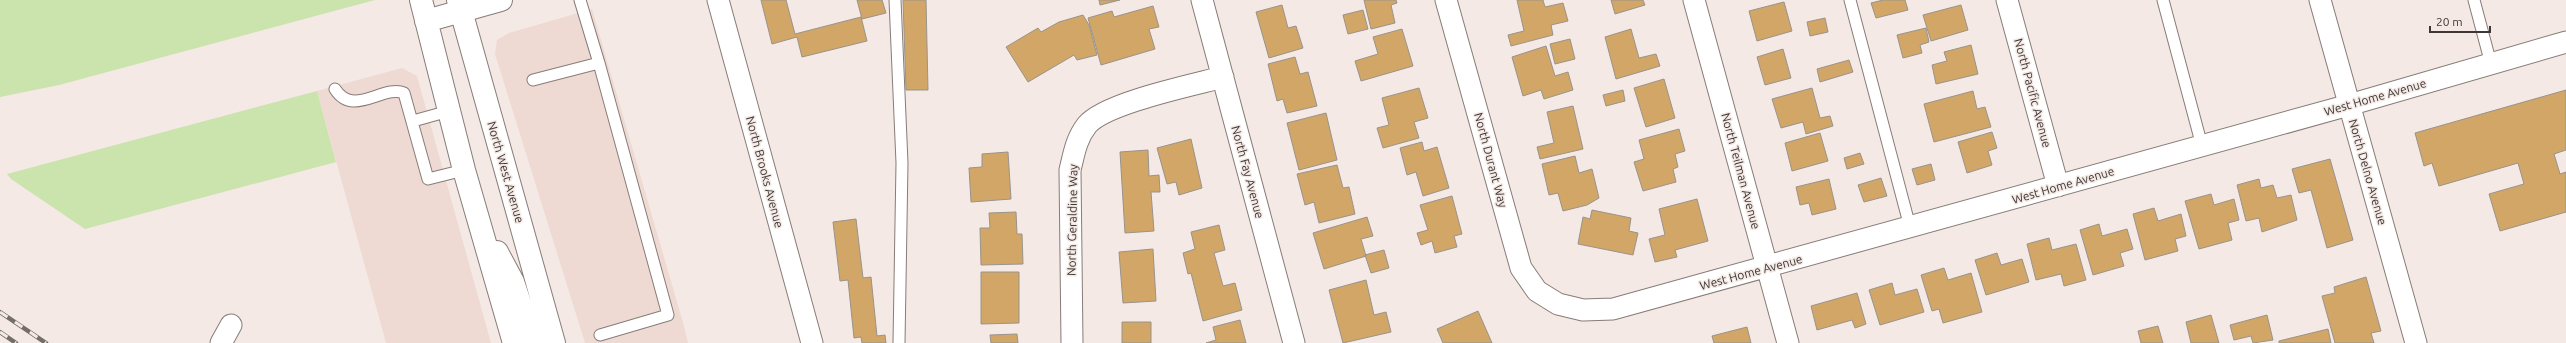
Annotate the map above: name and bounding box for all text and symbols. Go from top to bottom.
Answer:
scale bar [2430,8,2490,34]
text: 20 m [2436,15,2463,28]
street label: North Pacific Avenue [2012,37,2054,149]
street label: West Home Avenue [2322,76,2428,118]
street label: North Durant Way [1472,111,1510,209]
street label: North Teilman Avenue [1719,111,1763,231]
street label: North Brooks Avenue [744,115,786,229]
street label: North Delno Avenue [2347,117,2389,227]
street label: North West Avenue [485,120,527,224]
street label: North Fay Avenue [1229,124,1267,220]
street label: North Geraldine Way [1065,164,1079,276]
street label: West Home Avenue [2010,164,2116,206]
street label: West Home Avenue [1698,252,1804,292]

